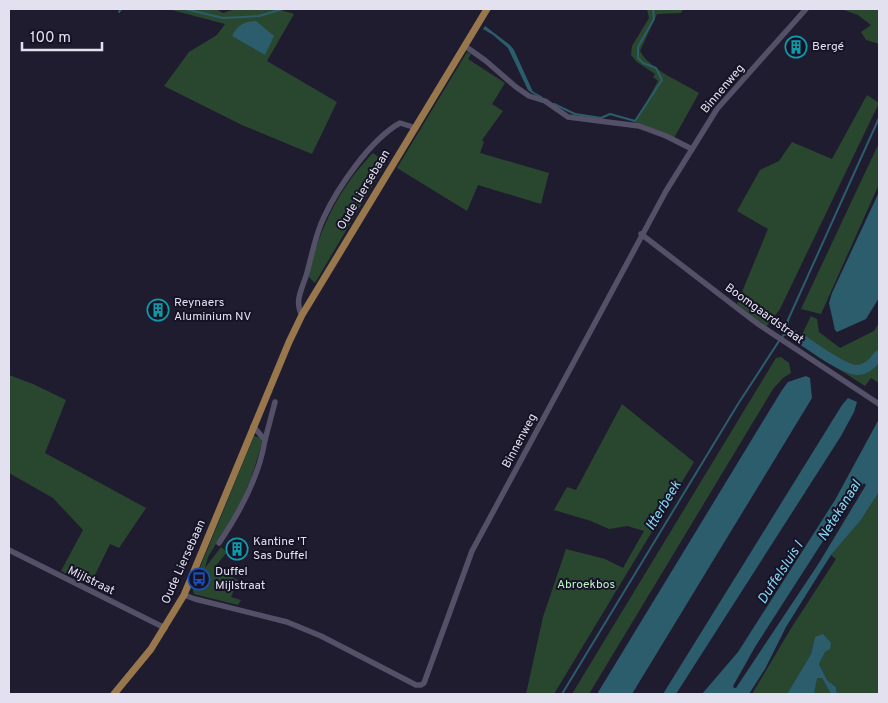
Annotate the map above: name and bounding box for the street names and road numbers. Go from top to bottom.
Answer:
street label: Binnenweg [698,61,748,117]
street label: Oude Liersebaan [334,147,394,233]
street label: Boomgaardstraat [721,280,807,348]
street label: Binnenweg [499,411,541,471]
street label: Oude Liersebaan [158,517,210,607]
street label: Mijlstraat [65,563,117,599]

